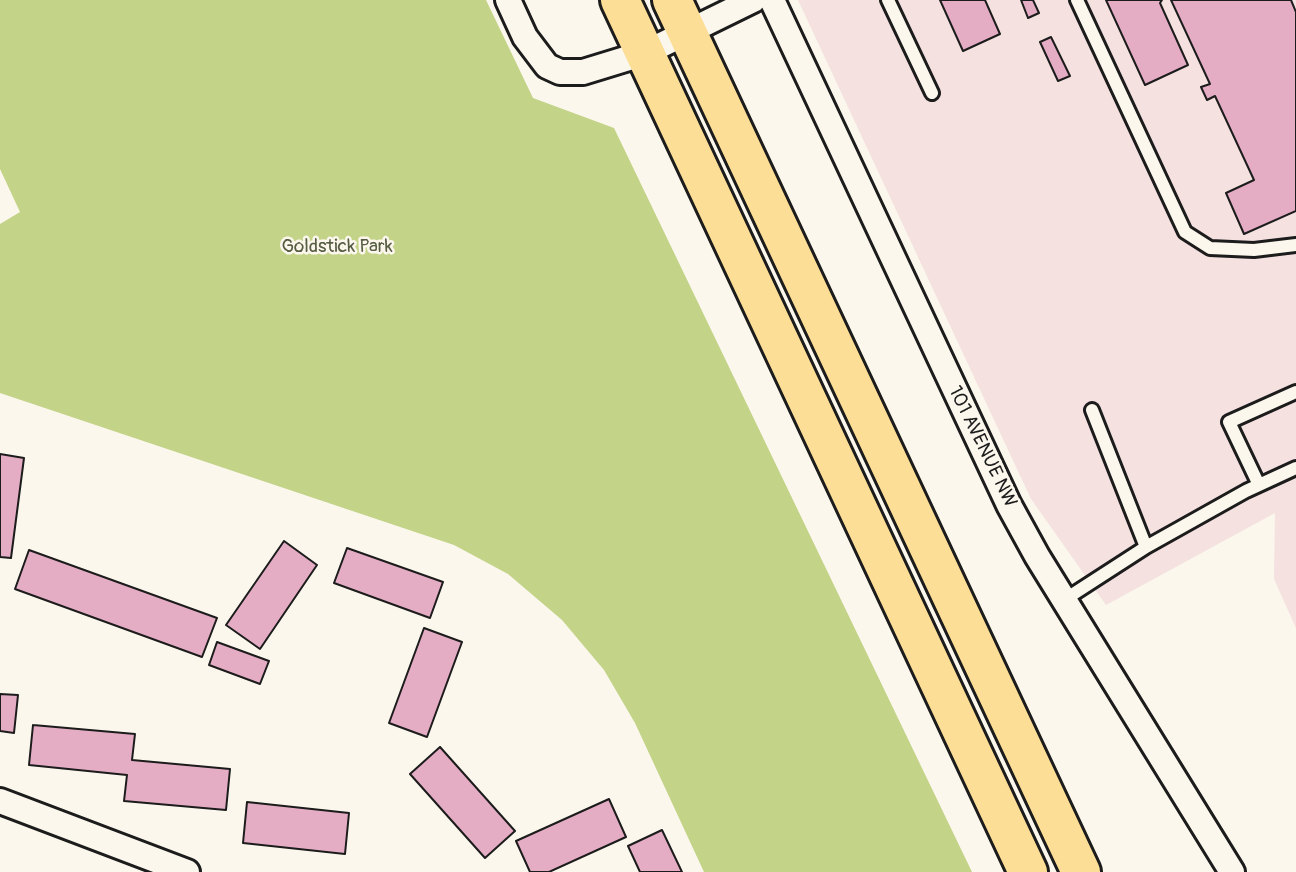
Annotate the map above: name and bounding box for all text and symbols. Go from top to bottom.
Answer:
park label: Goldstick Park [281,236,393,258]
street label: 101 AVENUE NW [943,383,1021,511]

